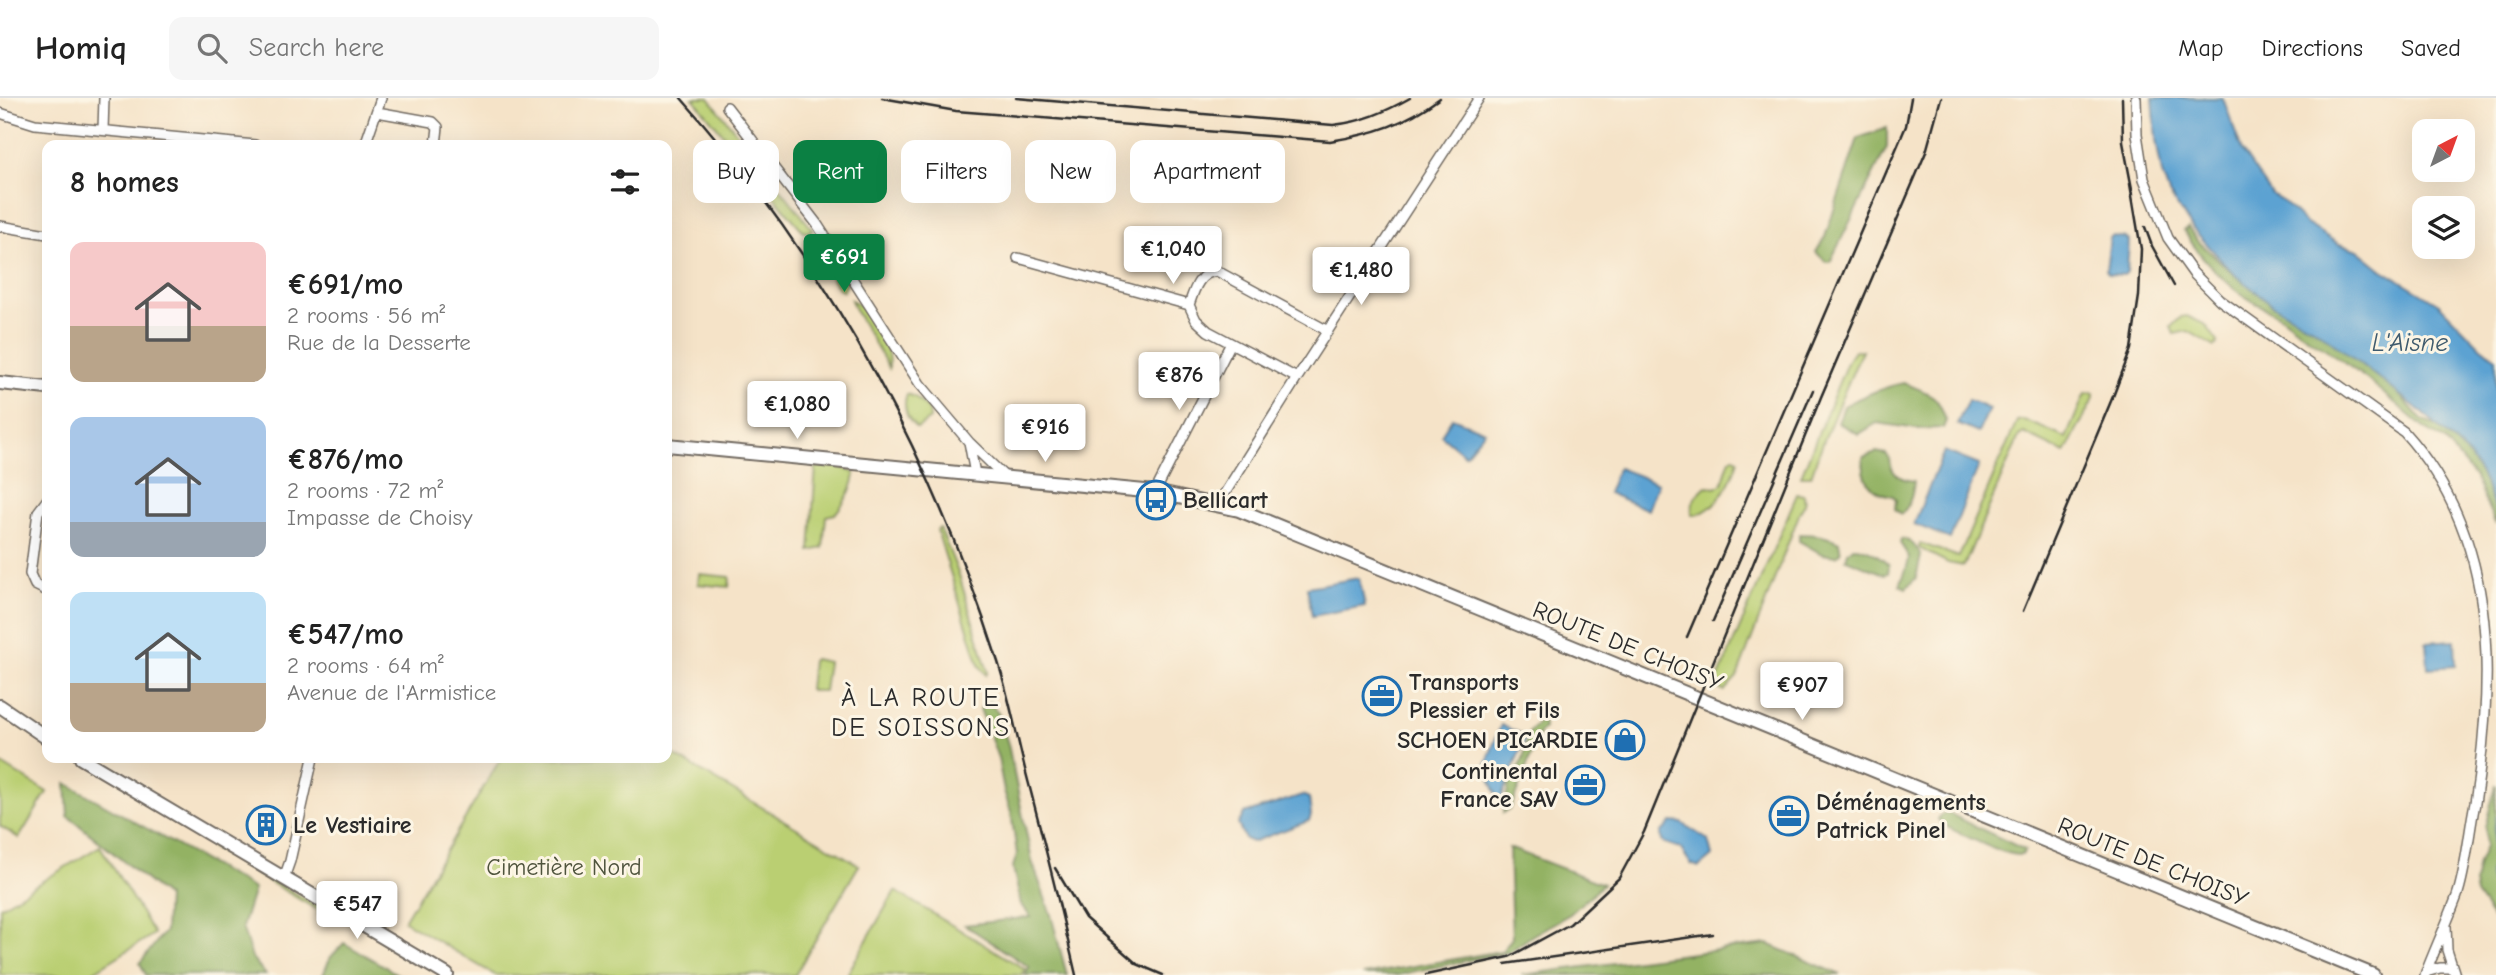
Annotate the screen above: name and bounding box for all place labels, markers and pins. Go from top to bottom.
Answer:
pin: €1,040 [1116,226,1230,286]
pin: €691 [803,234,885,294]
pin: €1,480 [1304,248,1418,307]
pin: €876 [1138,352,1220,412]
pin: €1,080 [740,382,854,441]
pin: €916 [1004,404,1086,464]
bus stop icon: Bellicart [1135,479,1177,521]
place label: Bellicart [1183,486,1269,514]
pin: €907 [1761,662,1843,722]
place label: Transports Plessier et Fils [1409,668,1560,724]
office icon: Transports Plessier et Fils [1361,675,1403,717]
shop icon: SCHOEN PICARDIE [1604,719,1646,761]
place label: SCHOEN PICARDIE [1397,726,1598,754]
place label: Continental France SAV [1440,757,1558,813]
office icon: Continental France SAV [1564,764,1606,806]
place label: Déménagements Patrick Pinel [1816,788,1986,844]
office icon: Déménagements Patrick Pinel [1768,795,1810,837]
building icon: Le Vestiaire [245,804,287,846]
place label: Le Vestiaire [293,811,412,839]
pin: €547 [316,882,398,941]

